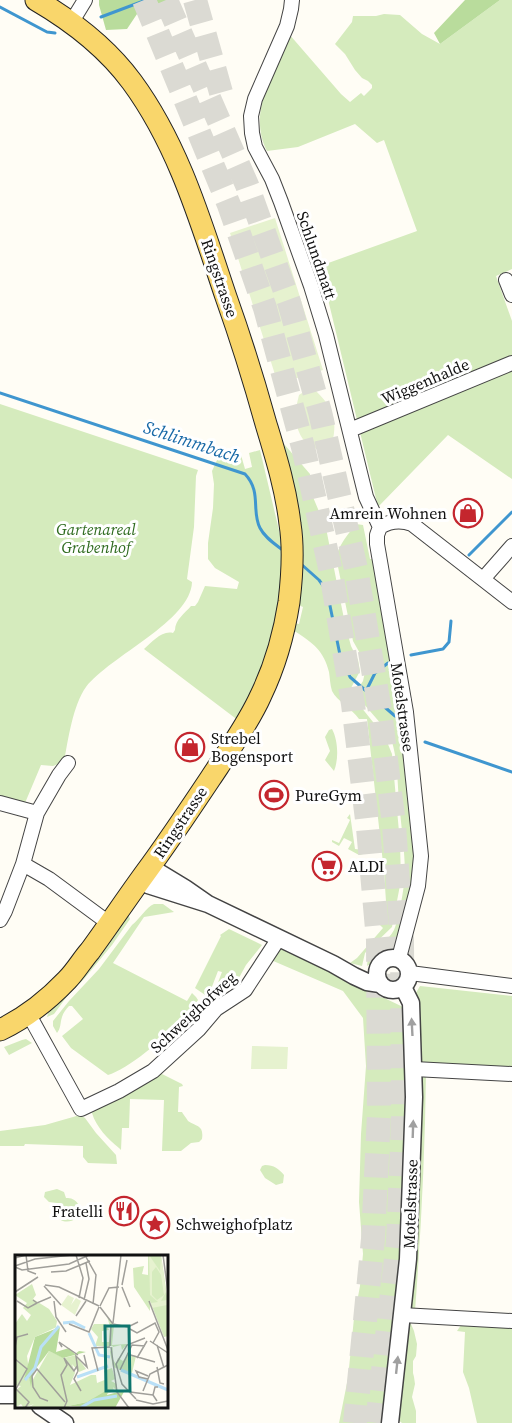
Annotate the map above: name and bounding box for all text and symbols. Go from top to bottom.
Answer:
street label: Schlundmatt [292,208,343,302]
street label: Ringstrasse [196,236,244,320]
street label: Wiggenhalde [378,353,472,409]
water label: Schlimmbach [141,414,244,469]
shop icon: Amrein Wohnen [452,497,484,529]
place label: Amrein Wohnen [329,502,447,524]
park label: Gartenareal Grabenhof [56,518,136,558]
street label: Motelstrasse [386,661,420,753]
place label: Strebel Bogensport [211,727,294,767]
shop icon: Strebel Bogensport [174,731,206,763]
sports icon: PureGym [258,779,290,811]
street label: Ringstrasse [148,782,212,862]
place label: PureGym [295,784,362,806]
supermarket icon: ALDI [311,850,343,882]
place label: ALDI [348,855,385,877]
street label: Schweighofweg [145,966,241,1058]
one-way arrow [408,1017,417,1036]
one-way arrow [408,1119,417,1138]
street label: Motelstrasse [397,1159,423,1249]
restaurant icon: Fratelli [108,1195,140,1227]
place label: Fratelli [52,1200,103,1222]
place icon: Schweighofplatz [139,1208,171,1240]
place label: Schweighofplatz [176,1213,292,1235]
inset map [15,1255,168,1408]
one-way arrow [392,1355,402,1374]

